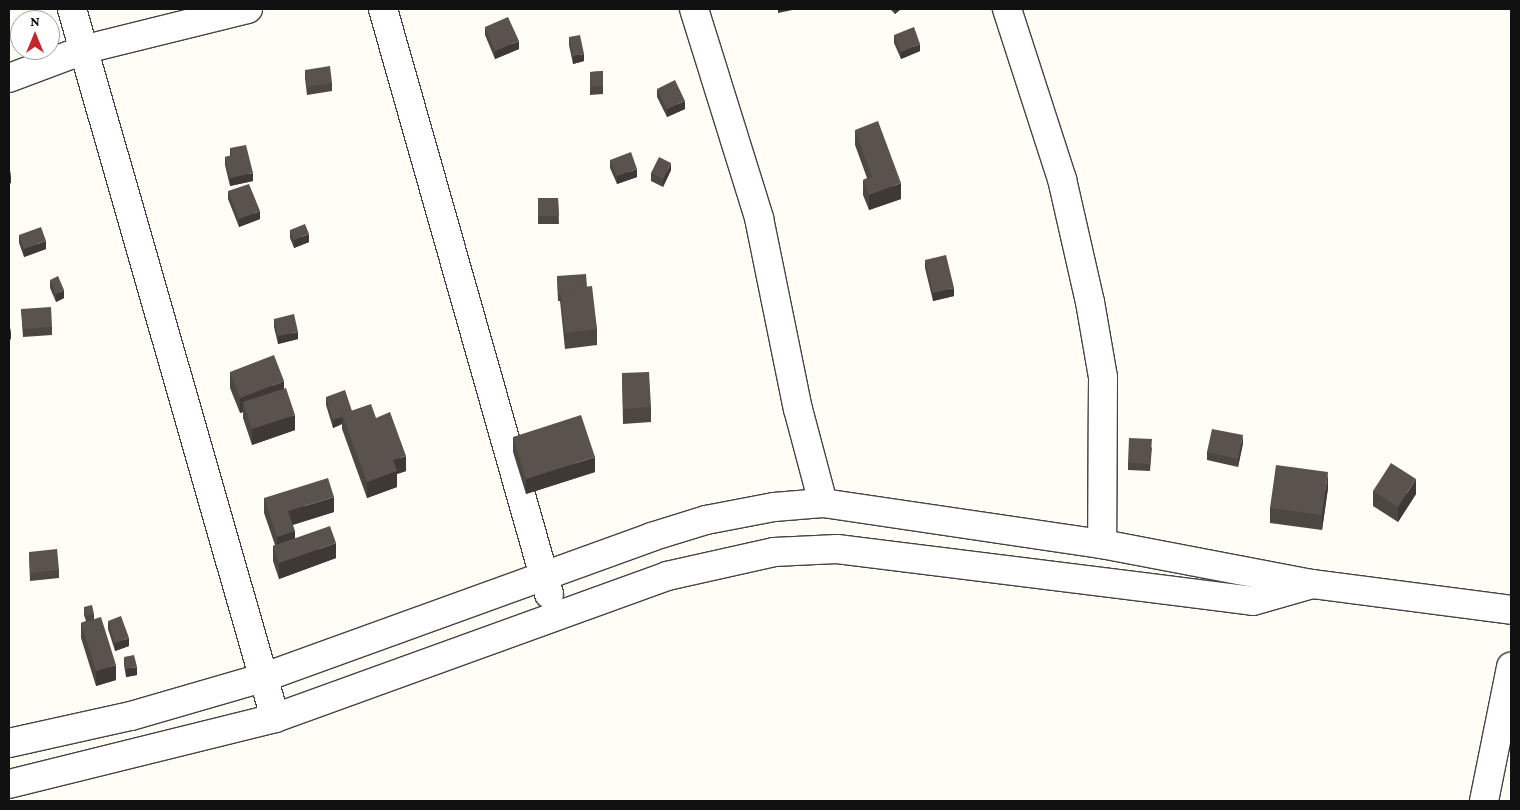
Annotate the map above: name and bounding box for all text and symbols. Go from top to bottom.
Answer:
north arrow [10,10,60,60]
text: N [30,13,40,29]

